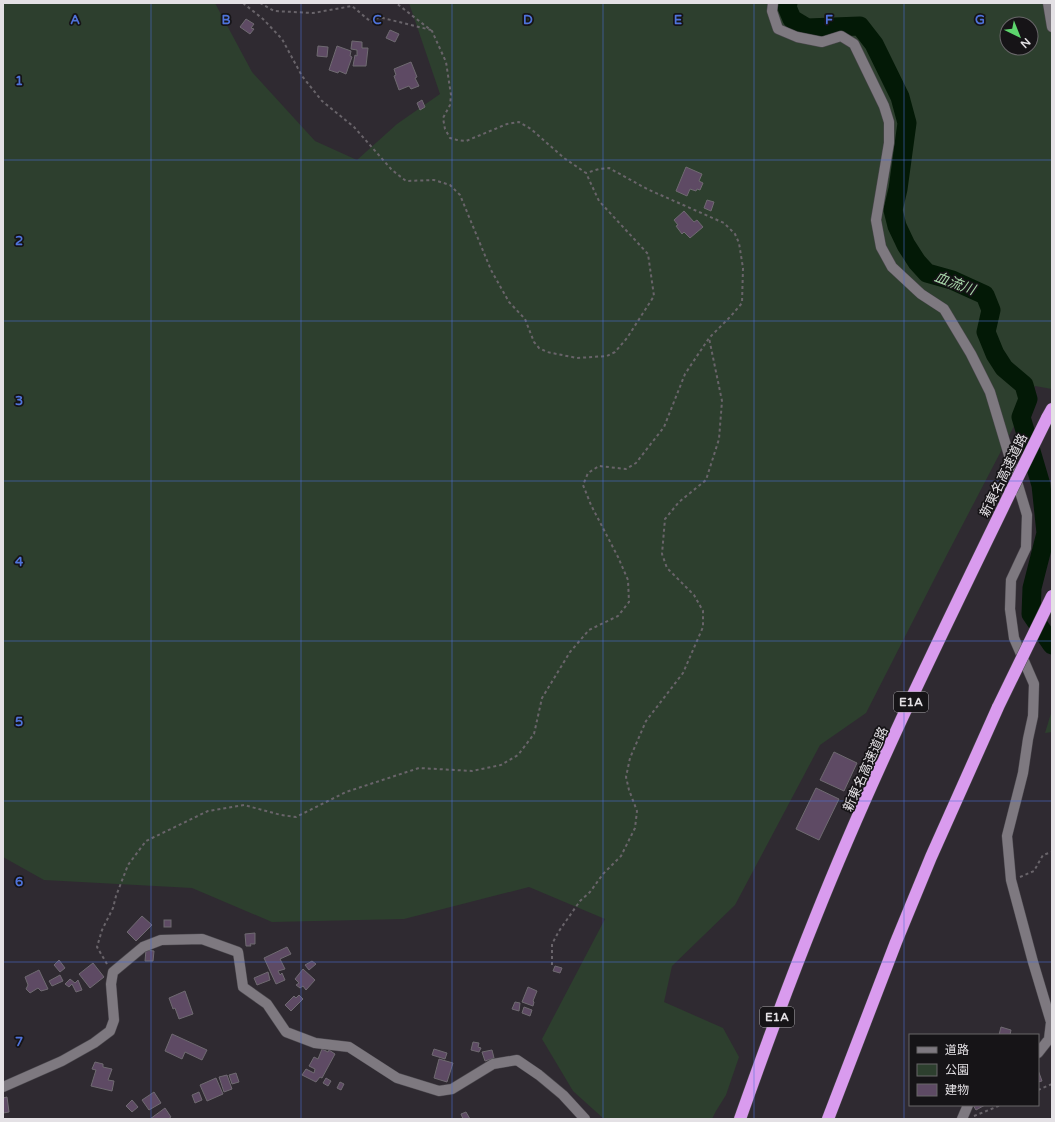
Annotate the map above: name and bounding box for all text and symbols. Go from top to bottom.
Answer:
text: A [70,12,80,28]
text: B [221,12,231,28]
text: C [372,12,382,28]
text: D [523,12,533,28]
text: E [674,12,682,28]
text: F [825,12,833,28]
text: G [975,12,985,28]
north arrow [999,16,1039,56]
text: N [1018,35,1033,51]
text: 1 [15,73,23,89]
text: 2 [15,233,23,249]
water label: 血流川 [932,268,979,299]
text: 3 [15,393,23,409]
street label: 新東名高速道路 [977,431,1031,520]
text: 4 [15,554,24,570]
road number: E1A [894,692,928,712]
text: 5 [15,714,23,730]
street label: 新東名高速道路 [840,725,892,814]
text: 6 [15,874,23,890]
road number: E1A [760,1007,794,1027]
text: 7 [15,1034,23,1050]
legend [909,1034,1039,1106]
text: 道路 [945,1043,969,1057]
text: 公園 [945,1063,969,1077]
text: 建物 [945,1083,969,1097]

